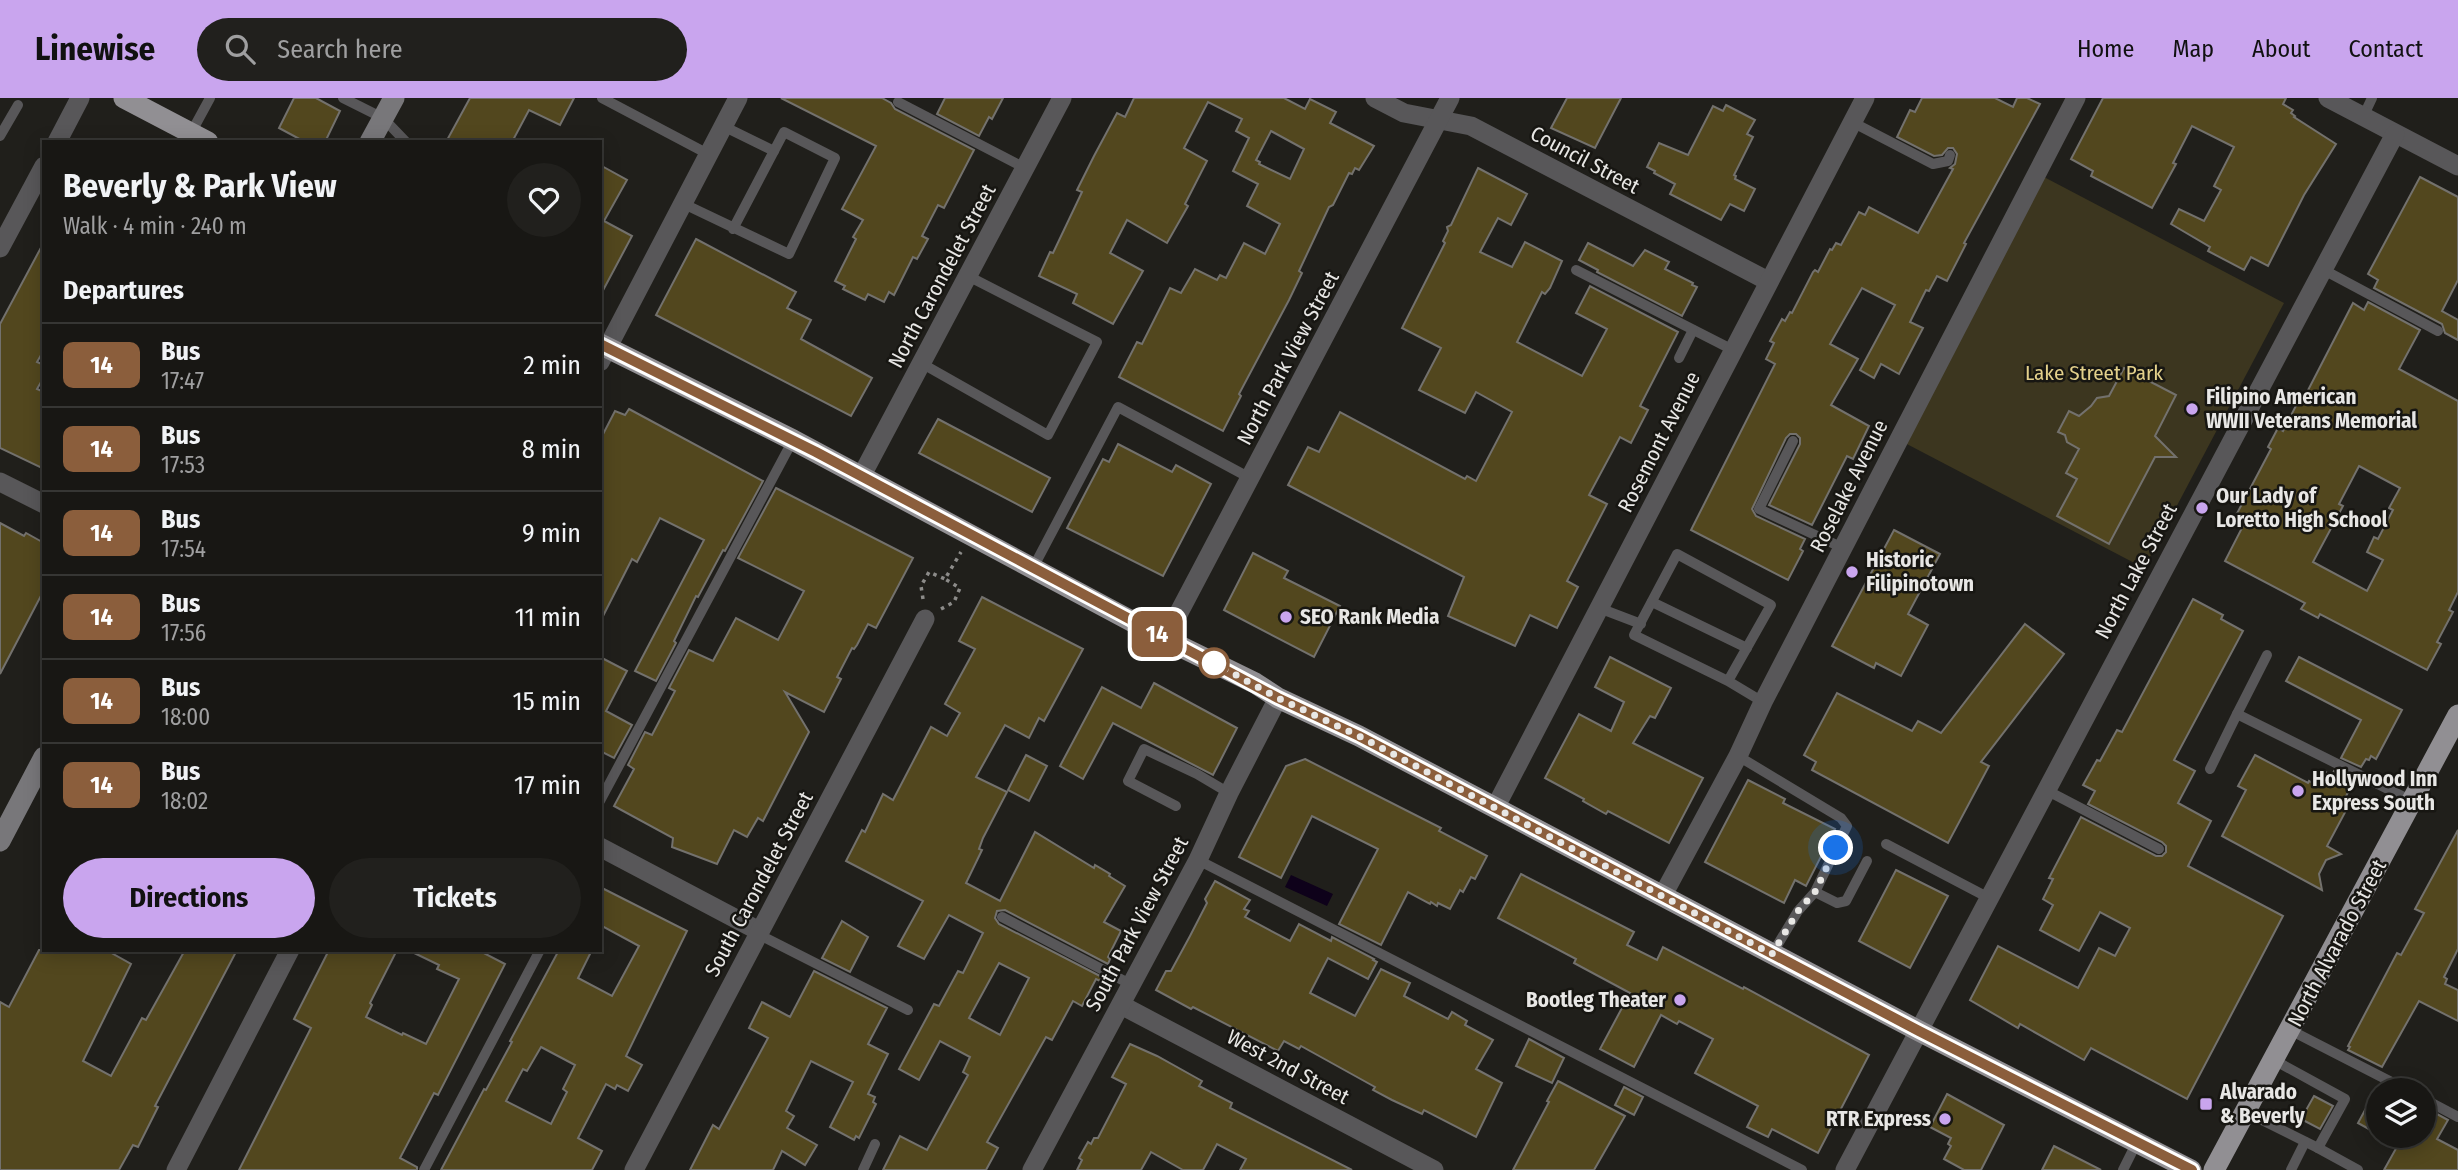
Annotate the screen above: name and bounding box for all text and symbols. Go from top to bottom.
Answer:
search box [197,18,687,81]
text: Linewise [35,29,155,69]
icon: search [221,30,259,68]
text: Search here [277,34,403,65]
text: Home [2077,35,2134,63]
text: Map [2172,35,2214,63]
text: About [2252,35,2310,63]
text: Contact [2348,35,2423,63]
street label: Council Street [1526,120,1644,200]
button: heart [507,163,581,237]
text: Beverly & Park View [63,166,337,206]
street label: North Carondelet Street [883,180,1002,372]
text: Walk · 4 min · 240 m [63,212,247,240]
street label: North Park View Street [1231,267,1345,449]
text: Departures [63,275,184,306]
text: Bus [161,336,200,367]
text: 2 min [523,350,581,381]
text: 14 [90,351,113,379]
park label: Lake Street Park [2025,360,2163,386]
text: 17:47 [161,367,204,395]
street label: Rosemont Avenue [1612,367,1706,517]
place label: Filipino American WWII Veterans Memorial [2206,384,2417,434]
marker: Filipino American WWII Veterans Memorial [2184,401,2200,417]
street label: Roselake Avenue [1804,415,1894,557]
text: Bus [161,420,200,451]
text: 8 min [522,434,581,465]
text: 14 [90,435,113,463]
text: 17:53 [161,451,205,479]
place label: Our Lady of Loretto High School [2216,483,2388,533]
street label: North Lake Street [2089,499,2183,643]
marker: Our Lady of Loretto High School [2194,500,2210,516]
text: Bus [161,504,200,535]
text: 9 min [522,518,581,549]
text: 14 [90,519,113,547]
text: 17:54 [161,535,206,563]
place label: Historic Filipinotown [1866,547,1974,597]
marker: Historic Filipinotown [1844,564,1860,580]
text: Bus [161,588,200,619]
text: 11 min [515,602,581,633]
text: 14 [90,603,113,631]
place label: SEO Rank Media [1300,604,1439,630]
marker: SEO Rank Media [1278,609,1294,625]
line badge: 14 [1126,611,1188,657]
text: 17:56 [161,619,206,647]
text: 14 [1146,620,1168,648]
unlabelled marker [1199,648,1229,678]
text: Bus [161,672,200,703]
text: 15 min [513,686,581,717]
text: 14 [90,687,113,715]
text: 18:00 [161,703,210,731]
text: Bus [161,756,200,787]
place label: Hollywood Inn Express South [2312,766,2437,816]
text: 17 min [514,770,581,801]
text: 14 [90,771,113,799]
marker: Hollywood Inn Express South [2290,783,2306,799]
text: 18:02 [161,787,208,815]
street label: South Carondelet Street [699,787,819,981]
your location [1818,830,1853,865]
street label: South Park View Street [1080,832,1194,1016]
street label: North Alvarado Street [2282,855,2392,1031]
button: Directions [63,858,315,938]
button: Tickets [329,858,581,938]
place label: Bootleg Theater [1526,987,1666,1013]
marker: Bootleg Theater [1672,992,1688,1008]
street label: West 2nd Street [1222,1024,1354,1110]
map controls [2366,1078,2436,1148]
button: layers [2366,1078,2436,1148]
place label: Alvarado & Beverly [2219,1079,2306,1129]
marker: Alvarado & Beverly [2198,1096,2214,1112]
place label: RTR Express [1826,1106,1931,1132]
marker: RTR Express [1937,1111,1953,1127]

